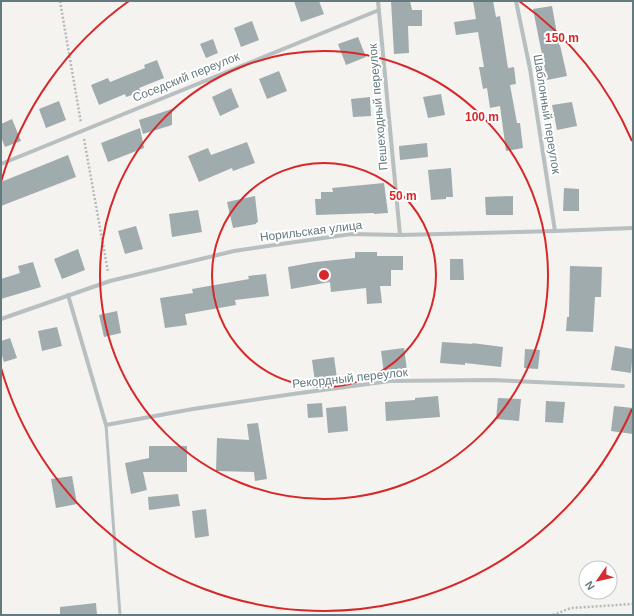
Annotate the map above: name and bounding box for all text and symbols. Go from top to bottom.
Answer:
text: 150 m [545,31,579,45]
street label: Пешеходный переулок [365,42,391,171]
street label: Соседский переулок [131,49,242,105]
street label: Шаблонный переулок [531,53,563,176]
text: 100 m [465,110,499,124]
text: 50 m [389,189,417,203]
street label: Норильская улица [259,218,363,244]
centre of rings [317,268,331,282]
street label: Рекордный переулок [292,365,409,391]
north arrow [578,560,618,600]
text: N [582,579,597,592]

